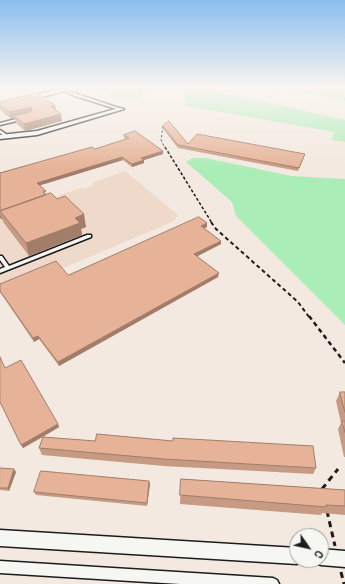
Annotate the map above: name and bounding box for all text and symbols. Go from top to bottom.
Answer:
north arrow [289,528,329,568]
text: С [311,548,326,561]

